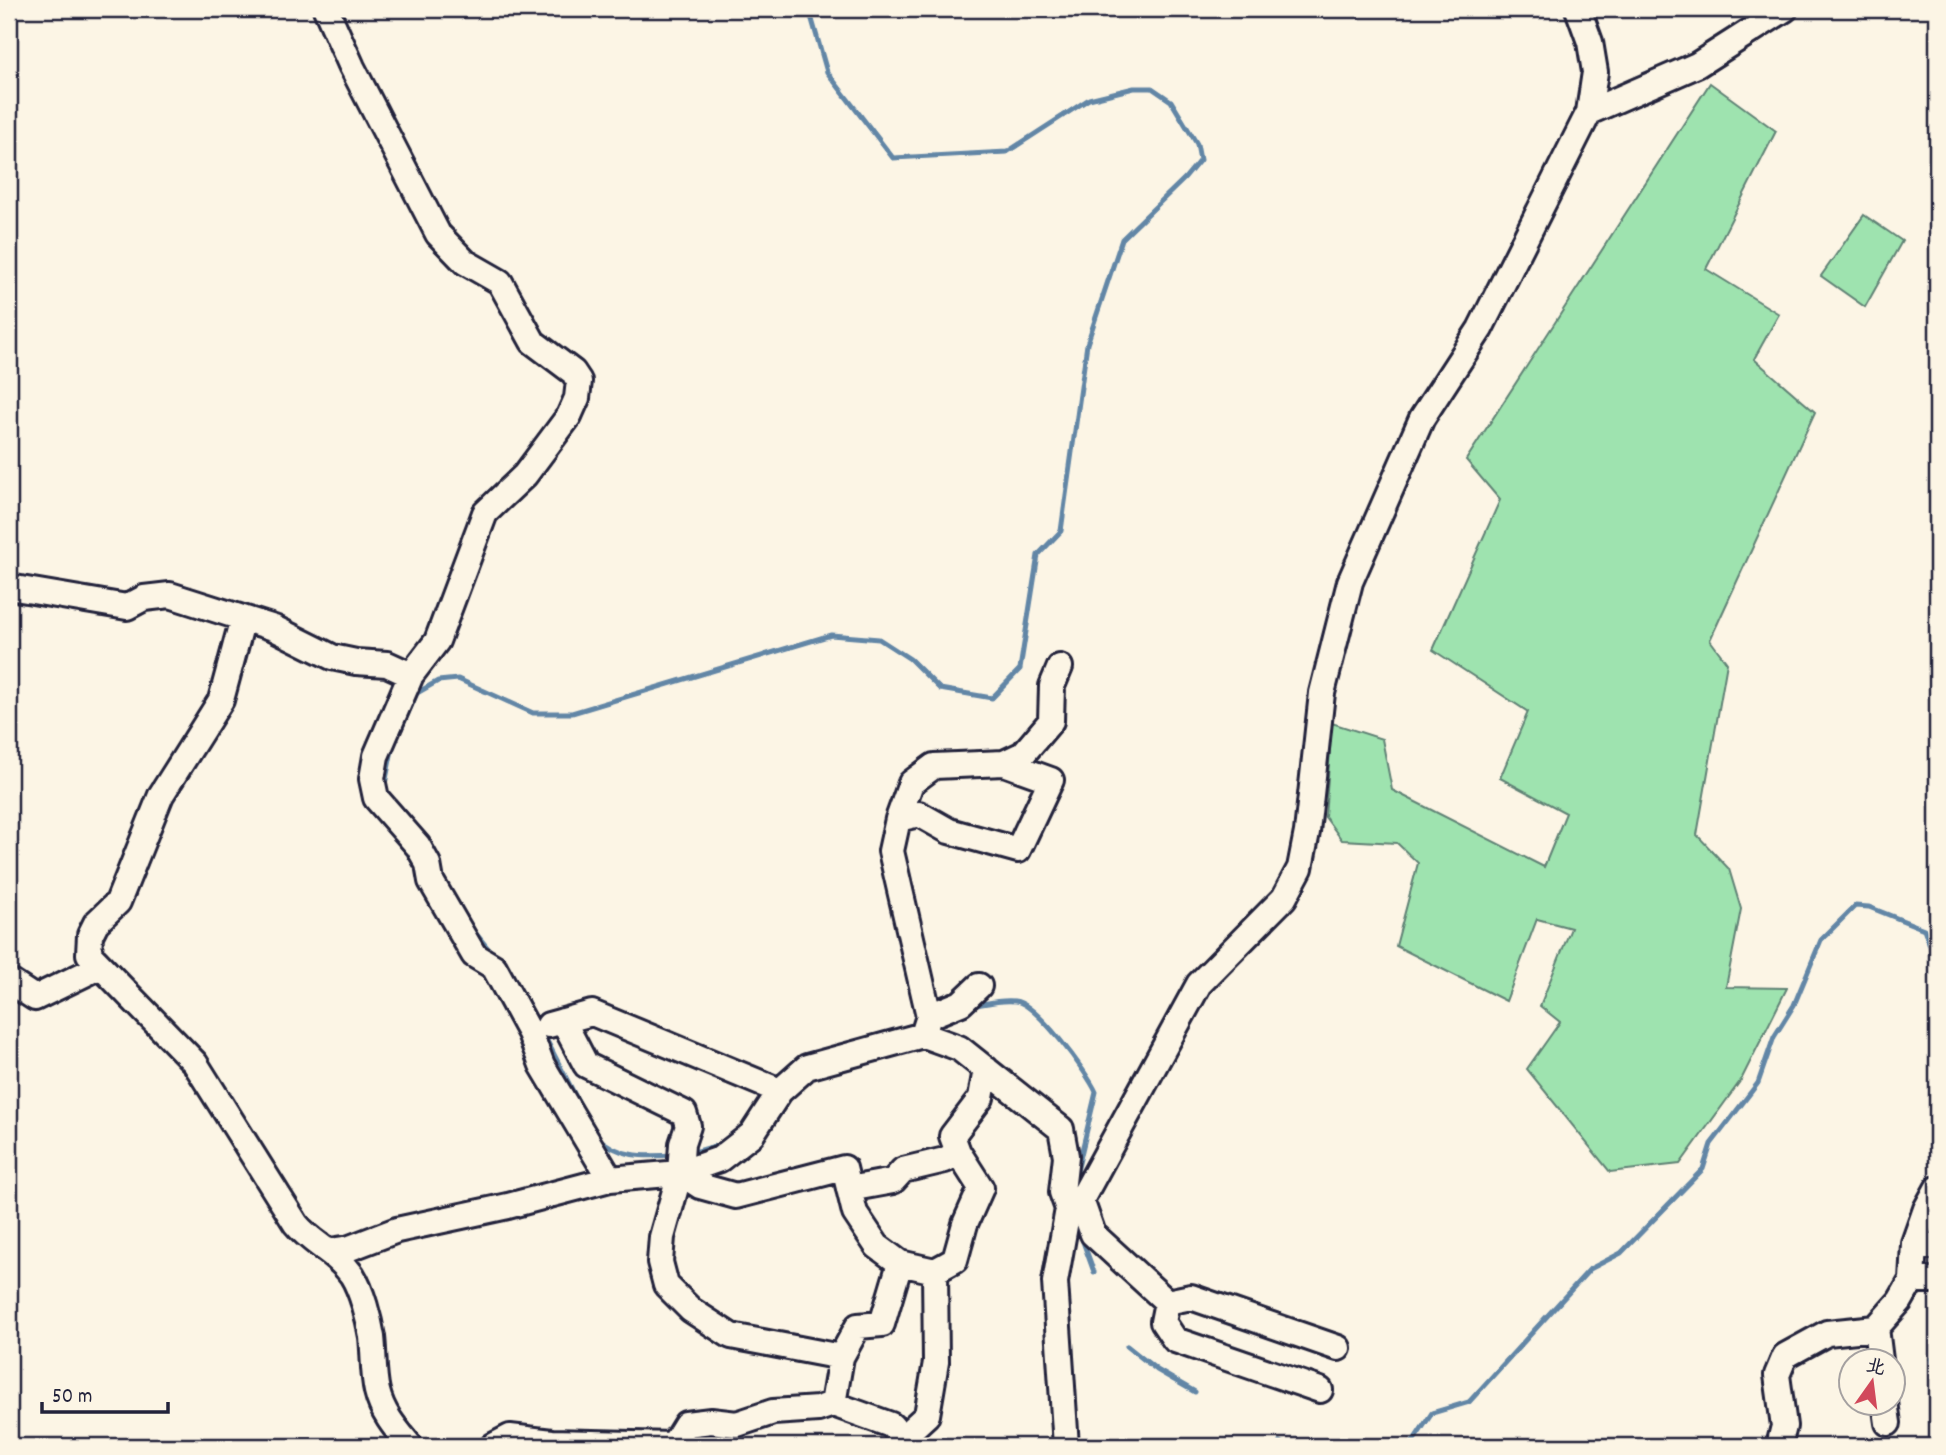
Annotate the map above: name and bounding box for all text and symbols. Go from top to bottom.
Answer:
north arrow [1838,1346,1908,1416]
text: 北 [1863,1354,1888,1384]
scale bar [42,1371,168,1415]
text: 50 m [52,1383,92,1413]

